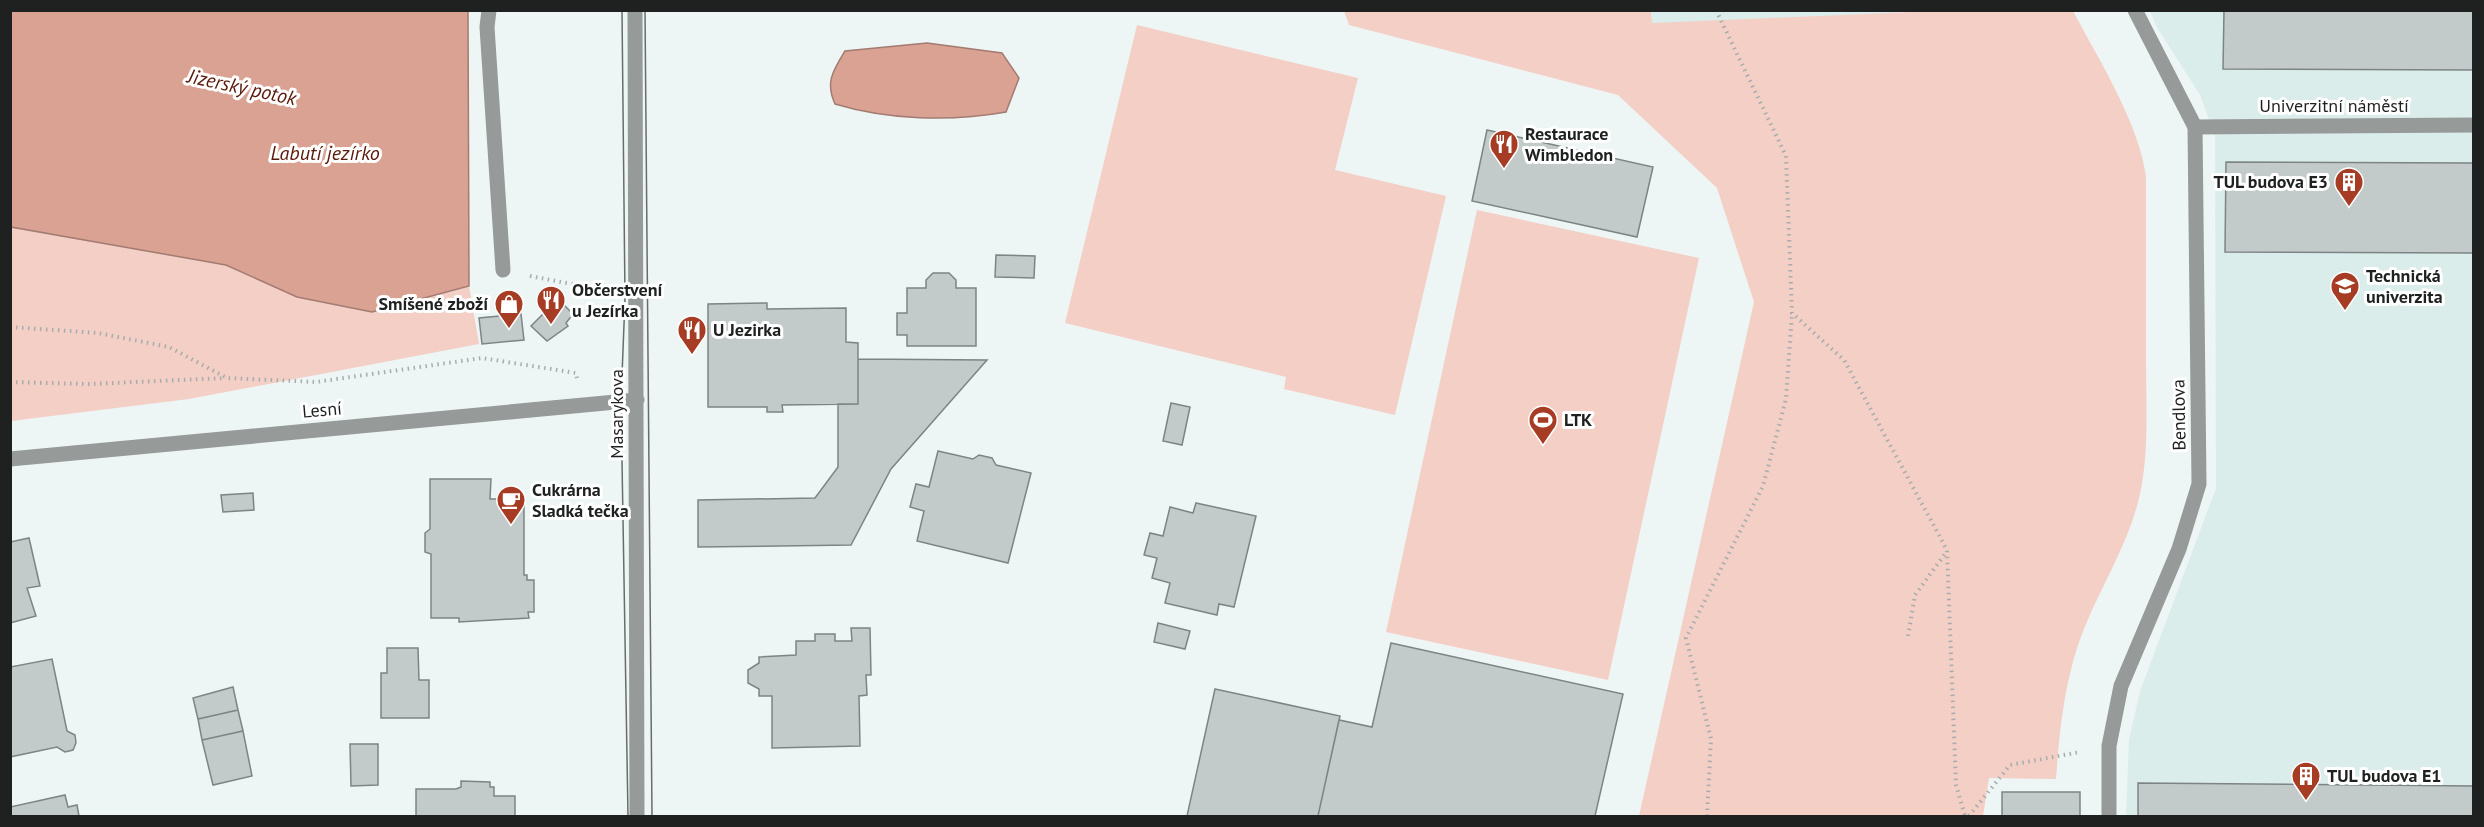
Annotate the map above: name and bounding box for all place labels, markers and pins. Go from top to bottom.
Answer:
place label: Restaurace Wimbledon [1525,122,1613,166]
restaurant icon: Restaurace Wimbledon [1488,128,1520,170]
building icon: TUL budova E3 [2333,166,2365,208]
place label: TUL budova E3 [2213,170,2328,193]
place label: Technická univerzita [2366,264,2443,308]
school or university icon: Technická univerzita [2329,270,2361,312]
place label: Občerstvení u Jezírka [572,278,663,322]
restaurant icon: Občerstvení u Jezírka [535,284,567,326]
shop icon: Smíšené zboží [493,288,525,330]
place label: Smíšené zboží [378,292,488,315]
restaurant icon: U Jezirka [676,314,708,356]
place label: U Jezirka [713,318,781,341]
sports icon: LTK [1527,404,1559,446]
place label: LTK [1564,408,1592,431]
place label: Cukrárna Sladká tečka [532,478,629,522]
cafe icon: Cukrárna Sladká tečka [495,484,527,526]
building icon: TUL budova E1 [2290,760,2322,802]
place label: TUL budova E1 [2327,764,2442,787]

